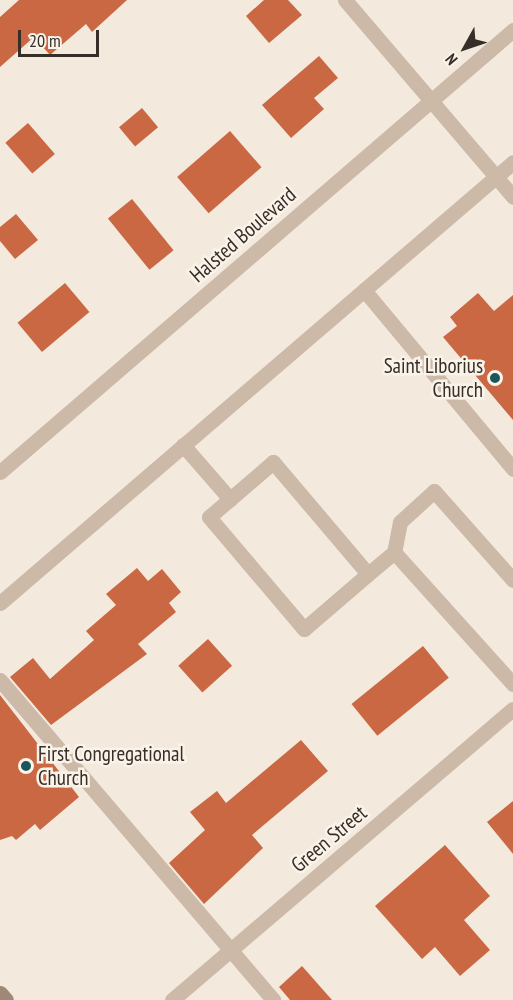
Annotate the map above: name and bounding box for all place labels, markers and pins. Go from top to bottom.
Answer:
place label: Saint Liborius Church [384,353,483,403]
marker: Saint Liborius Church [488,371,502,385]
place label: First Congregational Church [38,741,184,791]
marker: First Congregational Church [19,759,33,773]

